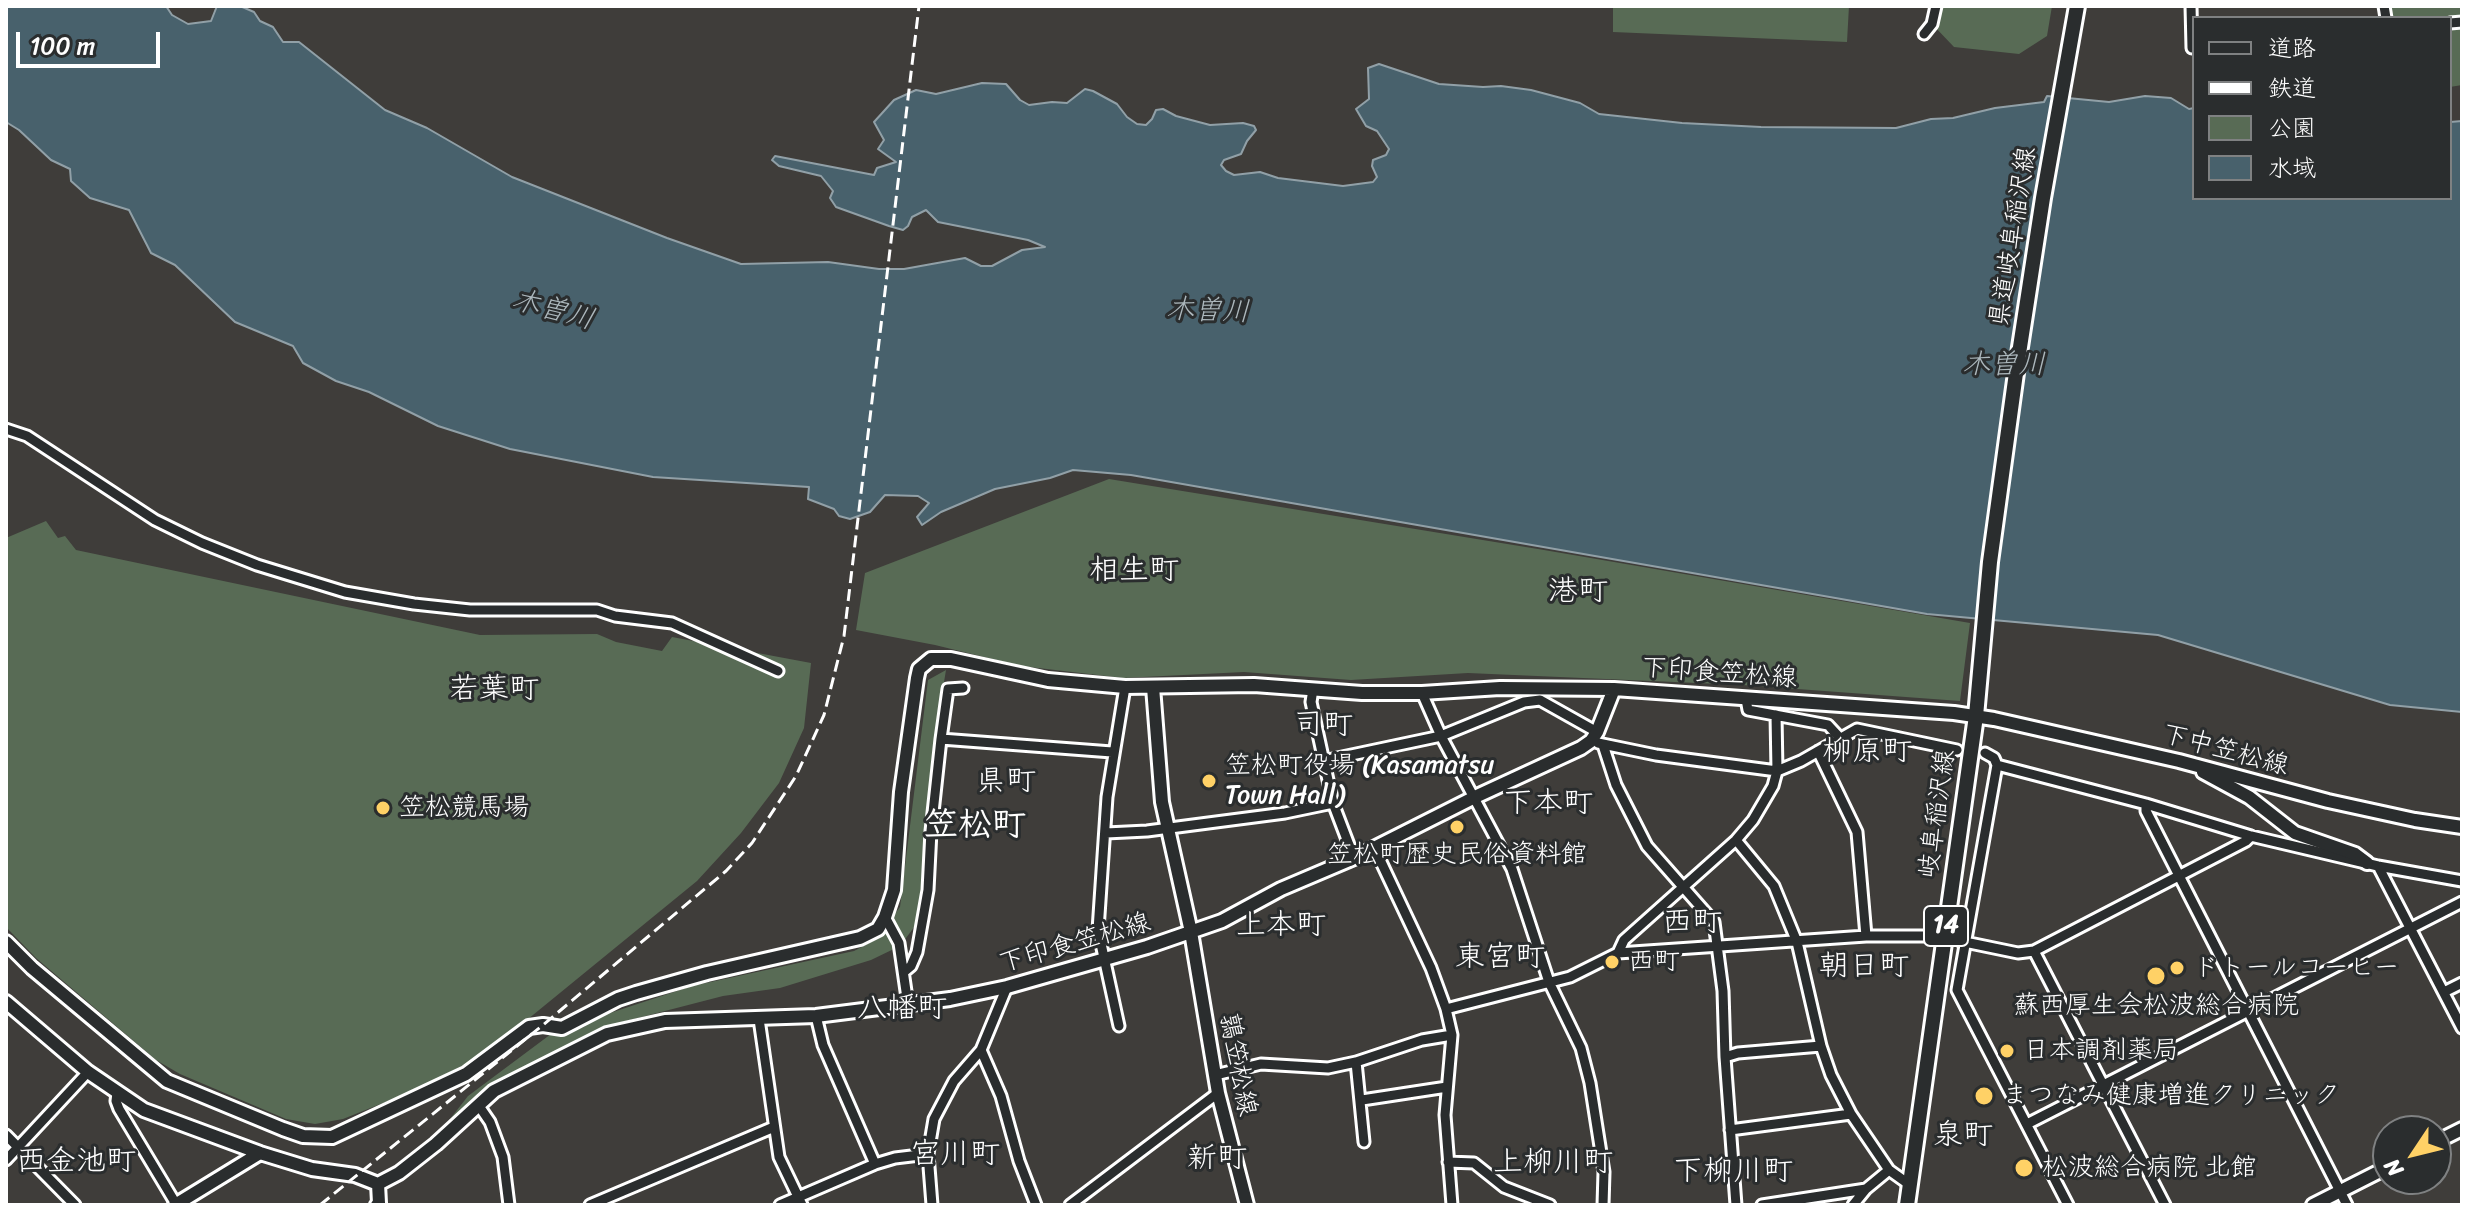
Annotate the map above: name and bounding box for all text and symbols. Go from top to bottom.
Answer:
scale bar [20,16,164,66]
legend [2192,16,2452,200]
text: 100 m [30,25,95,67]
text: 道路 [2268,27,2316,69]
text: 鉄道 [2268,67,2316,109]
text: 公園 [2268,107,2316,149]
street label: 県道岐阜稲沢線 [1984,145,2044,329]
text: 水域 [2268,147,2316,189]
water label: 木曽川 [508,284,598,338]
water label: 木曽川 [1165,294,1251,330]
water label: 木曽川 [1962,349,2046,383]
district label: 相生町 [1089,553,1179,589]
district label: 港町 [1548,574,1608,610]
street label: 下印食笠松線 [1640,653,1798,695]
district label: 若葉町 [449,672,539,708]
district label: 司町 [1293,708,1353,744]
street label: 下中笠松線 [2158,719,2292,783]
district label: 柳原町 [1822,734,1912,770]
street label: 岐阜稲沢線 [1914,747,1962,881]
place label: 笠松町役場 (Kasamatsu Town Hall) [1225,750,1494,812]
district label: 県町 [976,764,1036,800]
marker: 笠松町役場 (Kasamatsu Town Hall) [1200,772,1218,790]
district label: 下本町 [1503,786,1593,822]
place label: 笠松競馬場 [399,792,529,824]
marker: 笠松競馬場 [374,799,392,817]
district label: 笠松町 [924,806,1026,846]
marker: 笠松町歴史民俗資料館 [1448,818,1466,836]
place label: 笠松町歴史民俗資料館 [1327,839,1587,871]
district label: 西町 [1662,905,1722,941]
road number: 14 [1924,906,1968,946]
street label: 下印食笠松線 [996,908,1154,980]
district label: 上本町 [1236,908,1326,944]
district label: 東宮町 [1455,940,1545,976]
place label: 西町 [1628,946,1680,978]
district label: 朝日町 [1819,949,1909,985]
place label: ドトールコーヒー [2193,952,2399,984]
marker: 西町 [1603,953,1621,971]
marker: ドトールコーヒー [2168,959,2186,977]
marker: 蘇西厚生会松波総合病院 [2145,965,2167,987]
place label: 蘇西厚生会松波総合病院 [2013,990,2299,1022]
district label: 八幡町 [857,991,947,1027]
street label: 鶉笠松線 [1212,1011,1262,1119]
place label: 日本調剤薬局 [2023,1035,2179,1067]
marker: 日本調剤薬局 [1998,1042,2016,1060]
place label: まつなみ健康増進クリニック [2002,1080,2340,1112]
marker: まつなみ健康増進クリニック [1973,1085,1995,1107]
north arrow [2372,1115,2452,1195]
district label: 泉町 [1933,1118,1993,1154]
district label: 宮川町 [910,1137,1000,1173]
district label: 新町 [1187,1141,1247,1177]
district label: 西金池町 [16,1144,136,1180]
district label: 上柳川町 [1493,1145,1613,1181]
text: N [2373,1150,2414,1185]
place label: 松波総合病院 北館 [2042,1152,2257,1184]
district label: 下柳川町 [1673,1154,1793,1190]
marker: 松波総合病院 北館 [2013,1157,2035,1179]

